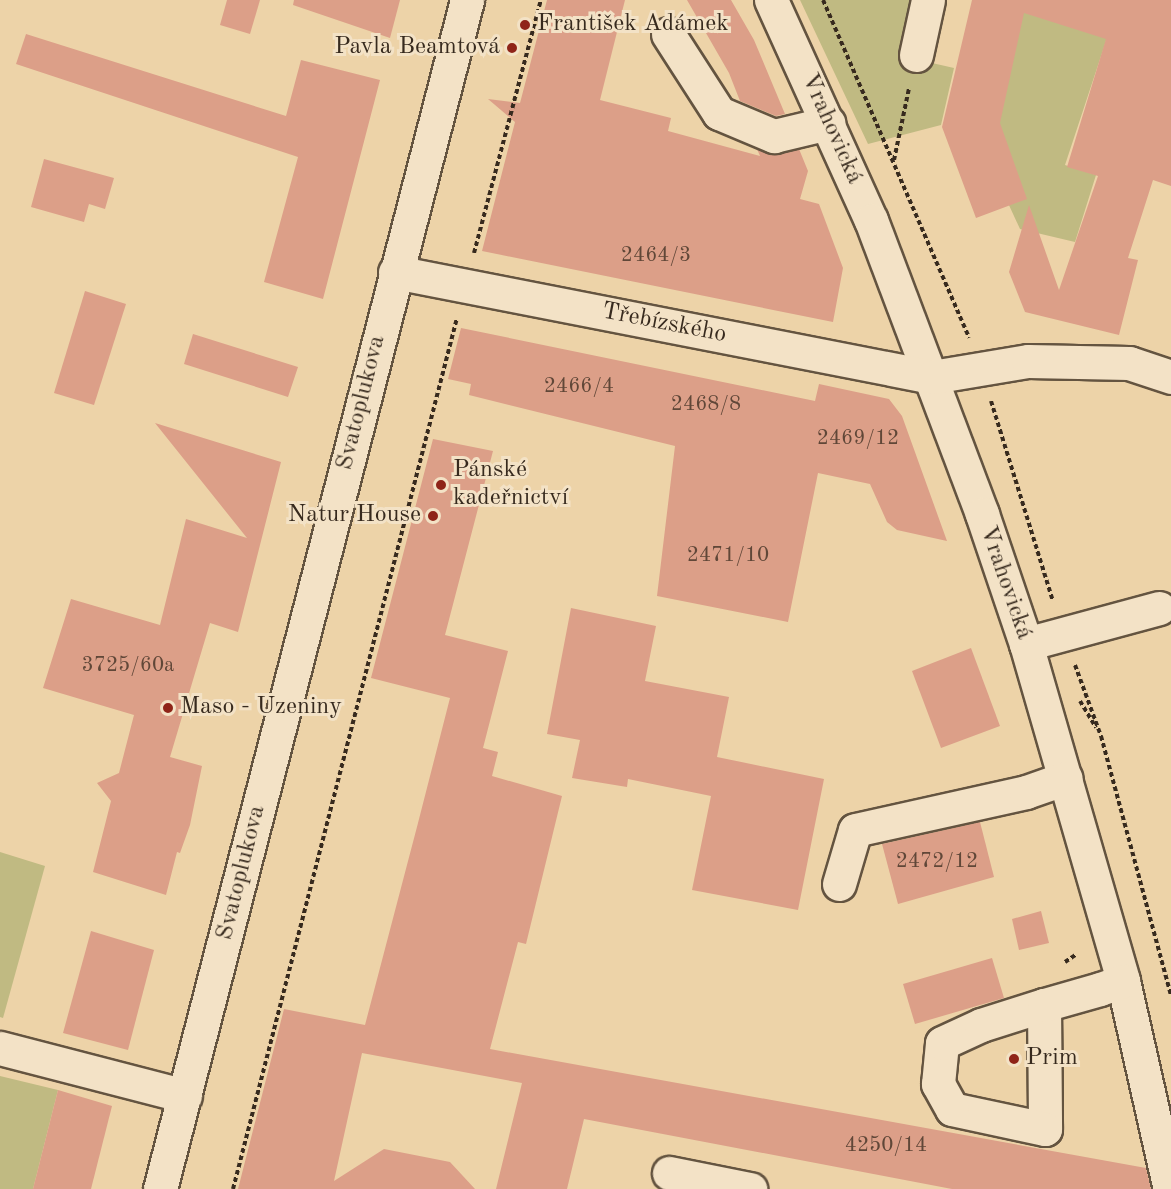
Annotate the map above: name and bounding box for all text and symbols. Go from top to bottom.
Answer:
place label: František Adámek [537,11,729,39]
marker: František Adámek [518,18,532,32]
place label: Pavla Beamtová [334,34,500,62]
marker: Pavla Beamtová [505,41,519,55]
street label: Vrahovická [794,69,868,189]
house number: 2464/3 [621,243,691,269]
street label: Třebízského [599,298,729,350]
street label: Svatoplukova [331,333,393,473]
house number: 2466/4 [544,374,614,400]
house number: 2468/8 [671,392,741,418]
house number: 2469/12 [817,426,899,452]
place label: Pánské kadeřnictví [453,457,568,513]
marker: Pánské kadeřnictví [434,478,448,492]
place label: Natur House [288,502,421,530]
marker: Natur House [426,509,440,523]
street label: Vrahovická [972,522,1038,644]
house number: 2471/10 [687,543,769,569]
house number: 3725/60a [82,653,174,679]
place label: Maso - Uzeniny [180,694,342,722]
marker: Maso - Uzeniny [161,701,175,715]
street label: Svatoplukova [211,803,273,943]
house number: 2472/12 [896,849,978,875]
place label: Prim [1026,1045,1078,1073]
marker: Prim [1007,1052,1021,1066]
house number: 4250/14 [845,1133,927,1159]

